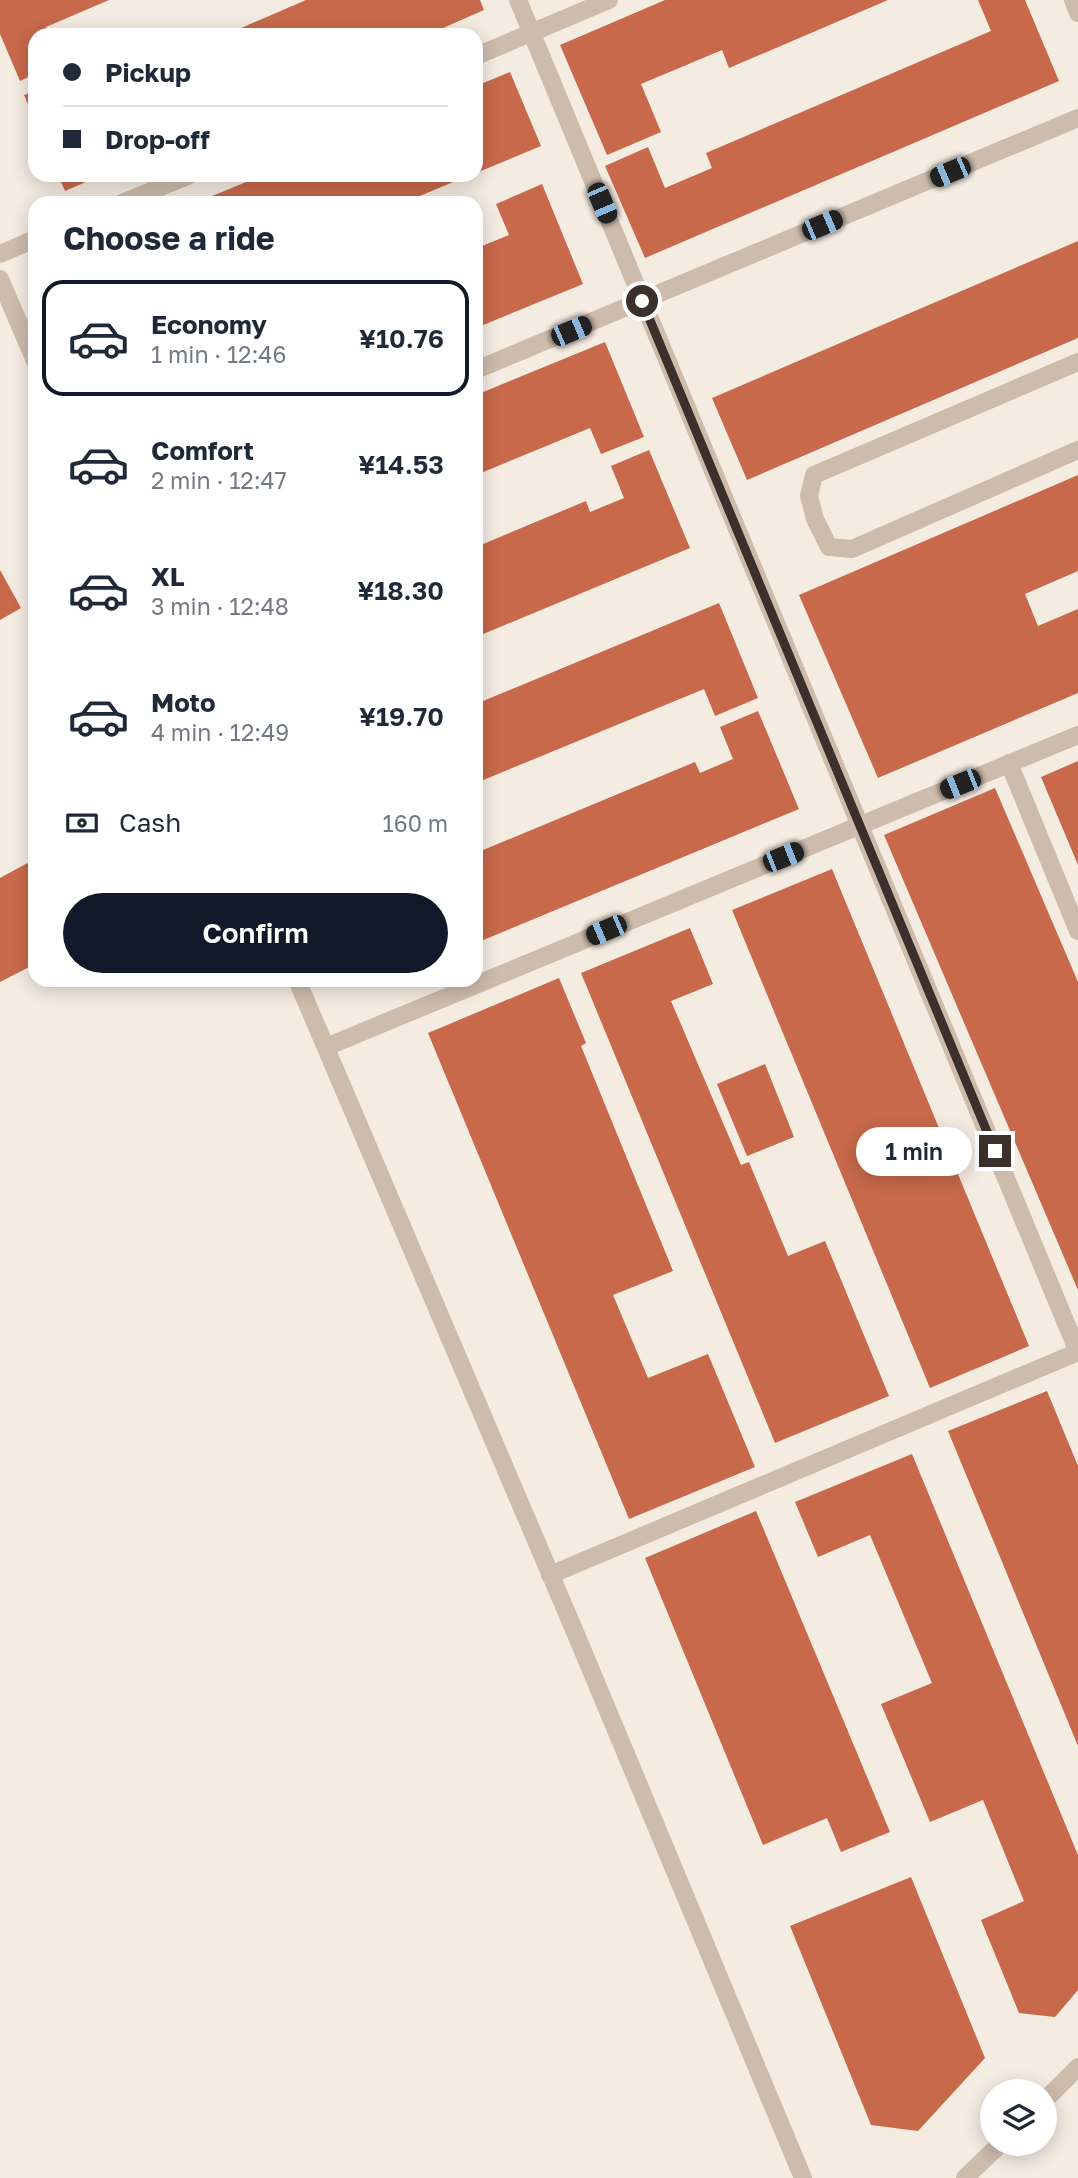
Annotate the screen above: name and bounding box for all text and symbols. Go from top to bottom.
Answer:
text: Pickup [105,57,191,88]
text: Drop-off [105,124,210,155]
car [927,154,974,190]
car [585,180,620,226]
car [799,207,846,243]
text: Choose a ride [63,219,275,257]
route start [626,285,658,317]
icon: car [67,307,130,370]
text: Economy [151,309,267,340]
car [548,313,595,349]
text: ¥10.76 [359,323,444,354]
text: 1 min · 12:46 [151,340,286,368]
icon: car [67,433,130,496]
text: Comfort [151,435,254,466]
text: ¥14.53 [358,449,444,480]
text: 2 min · 12:47 [151,466,287,494]
icon: car [67,559,130,622]
text: XL [151,561,185,592]
text: ¥18.30 [357,575,444,606]
text: 3 min · 12:48 [151,592,289,620]
icon: car [67,685,130,748]
text: Moto [151,687,216,718]
text: ¥19.70 [359,701,444,732]
text: 4 min · 12:49 [151,718,289,746]
car [937,766,984,802]
icon: cash [63,804,101,842]
text: Cash [119,807,181,838]
text: 160 m [383,809,448,837]
car [760,839,807,875]
button: Confirm [63,893,448,973]
car [583,912,630,948]
callout: 1 min [855,1126,970,1176]
route end [979,1135,1011,1167]
text: 1 min [885,1137,943,1165]
map controls [980,2079,1057,2156]
button: layers [980,2079,1057,2156]

